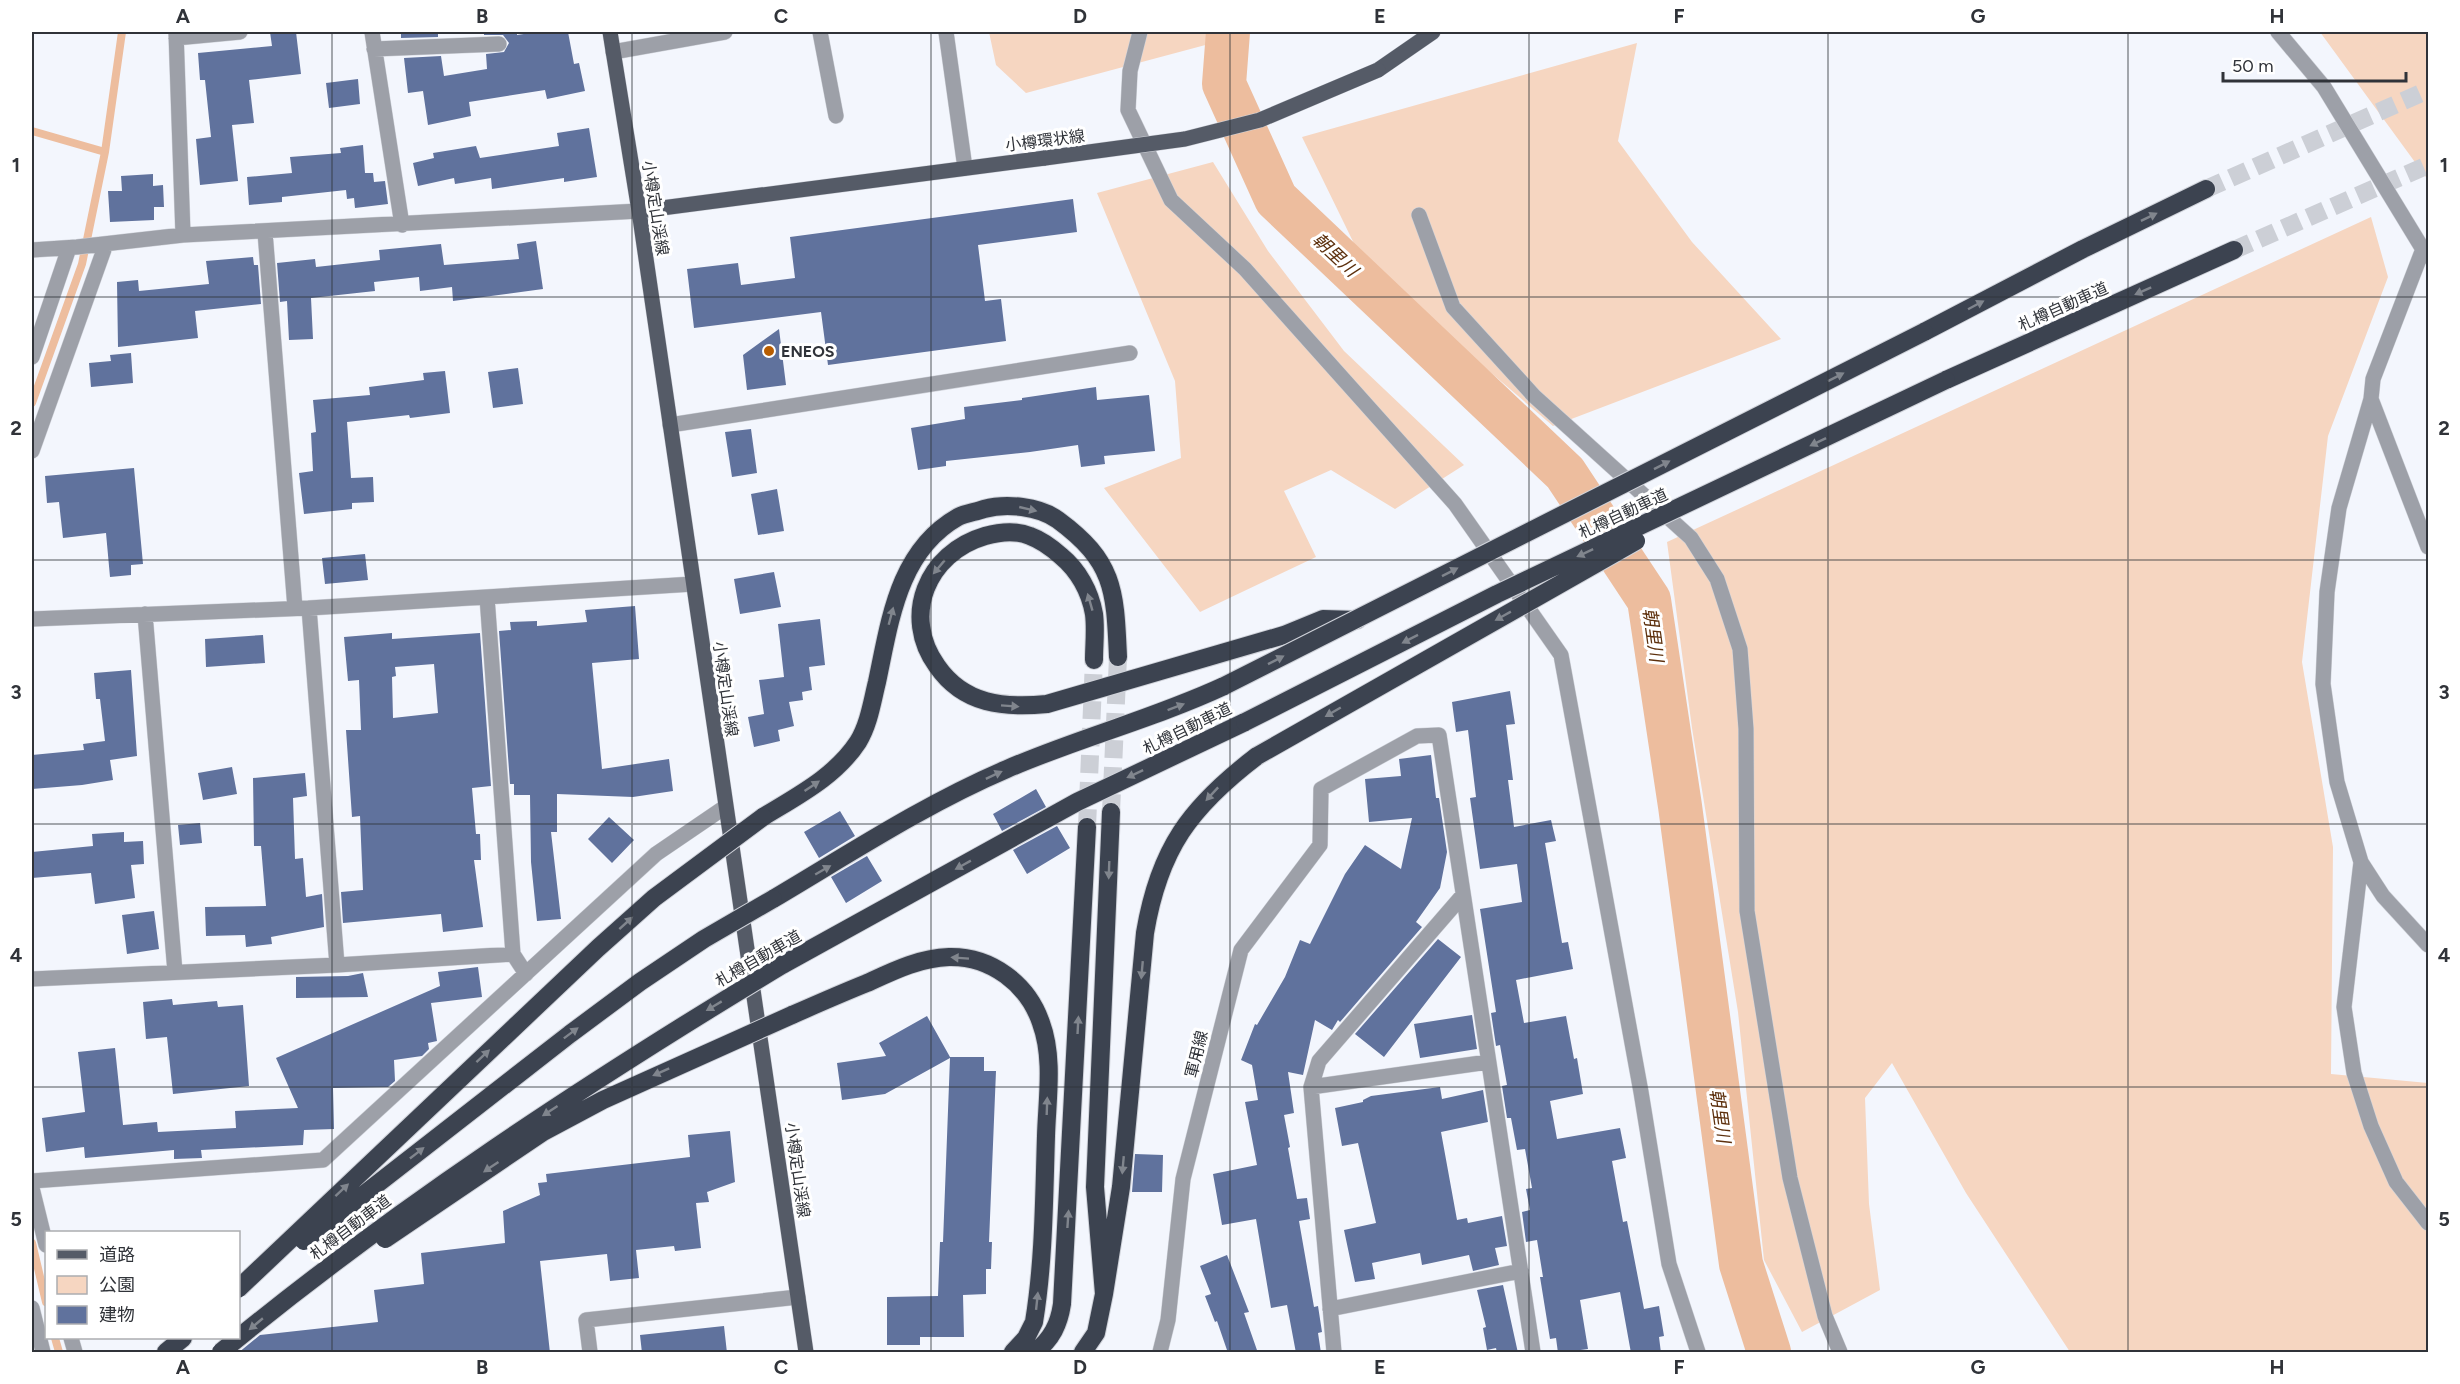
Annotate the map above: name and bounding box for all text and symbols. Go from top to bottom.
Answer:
text: A [176,4,191,28]
text: B [476,4,488,28]
text: C [774,4,788,28]
text: D [1073,4,1087,28]
text: E [1374,4,1386,28]
text: F [1673,4,1685,28]
text: G [1971,4,1986,28]
text: H [2270,4,2285,28]
scale bar [2223,45,2406,83]
text: 50 m [2232,55,2274,77]
street label: 小樽環状線 [1004,126,1086,155]
text: 1 [12,153,20,177]
text: 1 [2440,153,2448,177]
street label: 小樽定山渓線 [639,159,672,257]
one-way arrow [2141,212,2158,221]
water label: 朝里川 [1308,229,1364,283]
street label: 札樽自動車道 [2015,278,2111,335]
one-way arrow [2133,286,2151,296]
one-way arrow [1967,300,1984,310]
place label: ENEOS [781,342,835,361]
marker: ENEOS [762,344,776,358]
one-way arrow [1827,372,1844,382]
text: 2 [10,416,22,440]
text: 2 [2438,416,2450,440]
one-way arrow [1809,438,1826,447]
one-way arrow [1653,460,1670,470]
street label: 札樽自動車道 [1576,485,1671,542]
one-way arrow [1019,505,1037,515]
one-way arrow [1575,548,1593,558]
one-way arrow [933,559,946,574]
one-way arrow [1442,568,1459,577]
one-way arrow [1085,593,1094,611]
one-way arrow [887,607,897,625]
water label: 朝里川 [1638,607,1668,665]
one-way arrow [1495,611,1511,622]
one-way arrow [1401,634,1418,643]
street label: 小樽定山渓線 [709,640,742,738]
one-way arrow [1268,656,1285,665]
text: 3 [10,680,22,704]
text: 3 [2438,680,2450,704]
street label: 札樽自動車道 [1140,699,1235,758]
one-way arrow [1001,701,1020,710]
one-way arrow [1167,702,1185,711]
one-way arrow [1324,707,1341,717]
one-way arrow [1127,770,1144,779]
one-way arrow [985,771,1002,780]
one-way arrow [804,781,820,792]
one-way arrow [1206,786,1219,801]
one-way arrow [954,860,971,870]
one-way arrow [1104,860,1113,879]
one-way arrow [815,865,832,875]
one-way arrow [618,917,633,930]
street label: 札樽自動車道 [712,926,805,991]
text: 4 [10,943,23,967]
text: 4 [2438,943,2451,967]
one-way arrow [950,953,969,962]
one-way arrow [1137,961,1147,980]
one-way arrow [706,1001,722,1012]
one-way arrow [1073,1015,1082,1034]
one-way arrow [563,1027,579,1039]
street label: 軍用線 [1181,1029,1212,1080]
one-way arrow [476,1050,490,1064]
one-way arrow [653,1068,670,1077]
water label: 朝里川 [1705,1088,1735,1146]
one-way arrow [1043,1097,1052,1116]
one-way arrow [542,1105,558,1117]
street label: 小樽定山渓線 [781,1121,814,1219]
one-way arrow [410,1147,425,1159]
one-way arrow [1119,1155,1128,1174]
one-way arrow [484,1161,500,1173]
one-way arrow [335,1184,349,1198]
street label: 札樽自動車道 [306,1191,394,1264]
text: 5 [10,1207,22,1231]
text: 5 [2438,1207,2450,1231]
one-way arrow [1063,1210,1072,1229]
legend [45,1231,240,1339]
text: 道路 [99,1244,135,1266]
text: 公園 [99,1274,135,1296]
one-way arrow [1032,1291,1042,1310]
text: 建物 [99,1304,135,1326]
one-way arrow [248,1317,264,1330]
text: A [176,1355,191,1379]
text: B [476,1355,488,1379]
text: C [774,1355,788,1379]
text: D [1073,1355,1087,1379]
text: E [1374,1355,1386,1379]
text: F [1673,1355,1685,1379]
text: G [1971,1355,1986,1379]
text: H [2270,1355,2285,1379]

